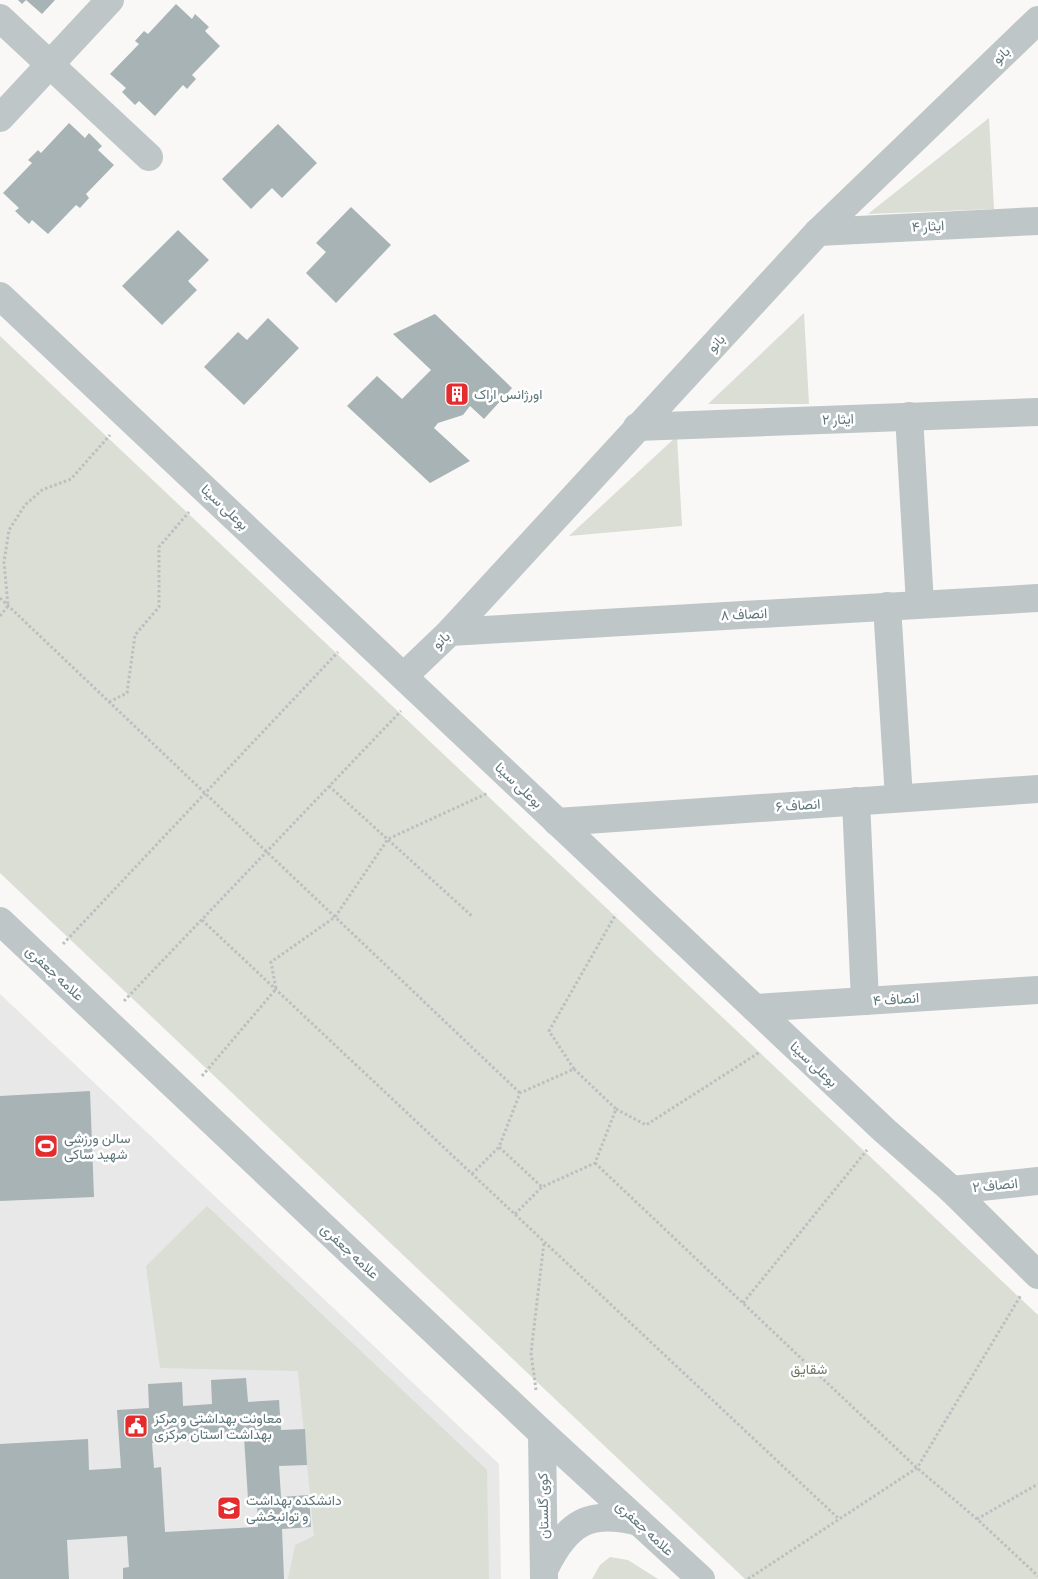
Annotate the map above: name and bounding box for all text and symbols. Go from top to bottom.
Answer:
street label: بانو [989,43,1014,68]
street label: ایثار ۴ [911,217,945,236]
street label: بانو [704,331,729,356]
building icon: اورژانس اراک [444,381,470,407]
place label: اورژانس اراک [474,386,542,403]
street label: ایثار ۲ [822,410,854,429]
street label: بوعلی سینا [197,481,252,534]
street label: انصاف ۸ [720,605,768,624]
street label: بانو [429,628,454,653]
street label: بوعلی سینا [491,759,546,812]
street label: انصاف ۶ [775,795,821,816]
street label: علامه جعفری [22,942,87,1005]
street label: انصاف ۴ [872,989,920,1010]
street label: بوعلی سینا [786,1038,841,1091]
place label: سالن ورزشی شهید ساکی [64,1130,131,1163]
sports icon: سالن ورزشی شهید ساکی [33,1133,59,1159]
street label: انصاف ۲ [972,1175,1019,1196]
street label: علامه جعفری [317,1220,382,1283]
park label: شقایق [791,1361,827,1378]
place label: معاونت بهداشتی و مرکز بهداشت استان مرکزی [153,1410,282,1443]
public building icon: معاونت بهداشتی و مرکز بهداشت استان مرکزی [123,1413,149,1439]
street label: کوی گلستان [534,1473,553,1539]
place label: دانشکده بهداشت و توانبخشی [246,1492,342,1525]
school or university icon: دانشکده بهداشت و توانبخشی [216,1495,242,1521]
street label: علامه جعفری [612,1497,677,1560]

